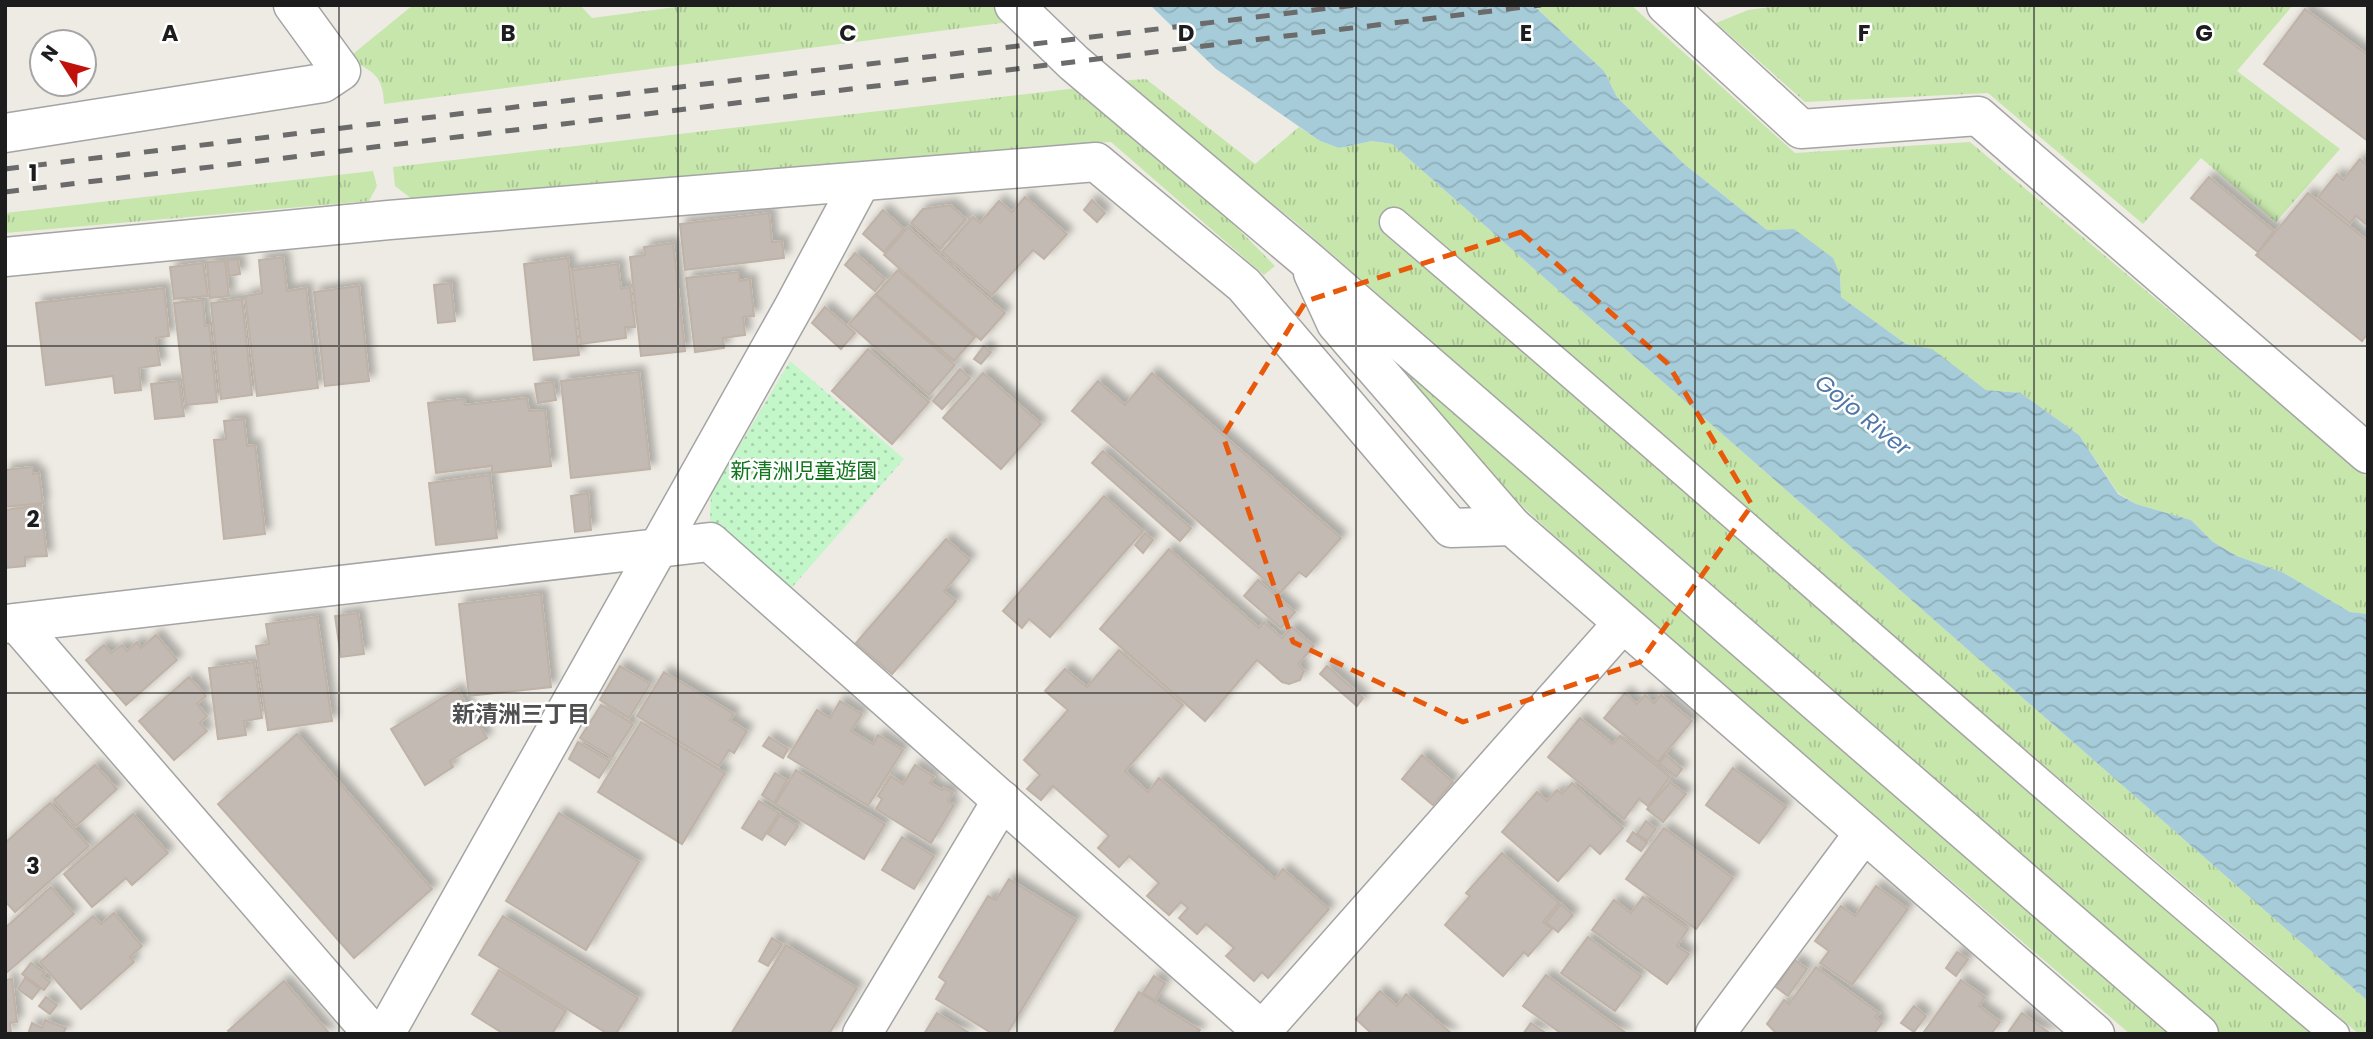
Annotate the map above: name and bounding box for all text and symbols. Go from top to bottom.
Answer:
text: A [162,17,179,49]
text: B [500,17,516,49]
text: C [839,17,857,49]
text: D [1178,17,1194,49]
text: E [1520,17,1532,49]
text: F [1858,17,1870,49]
text: G [2195,17,2213,49]
north arrow [28,28,98,98]
text: N [35,40,65,67]
text: 1 [29,157,37,189]
water label: Gojo River [1808,366,1919,465]
park label: 新清洲児童遊園 [731,456,878,485]
text: 2 [26,503,40,535]
district label: 新清洲三丁目 [452,698,590,730]
text: 3 [26,850,40,882]

